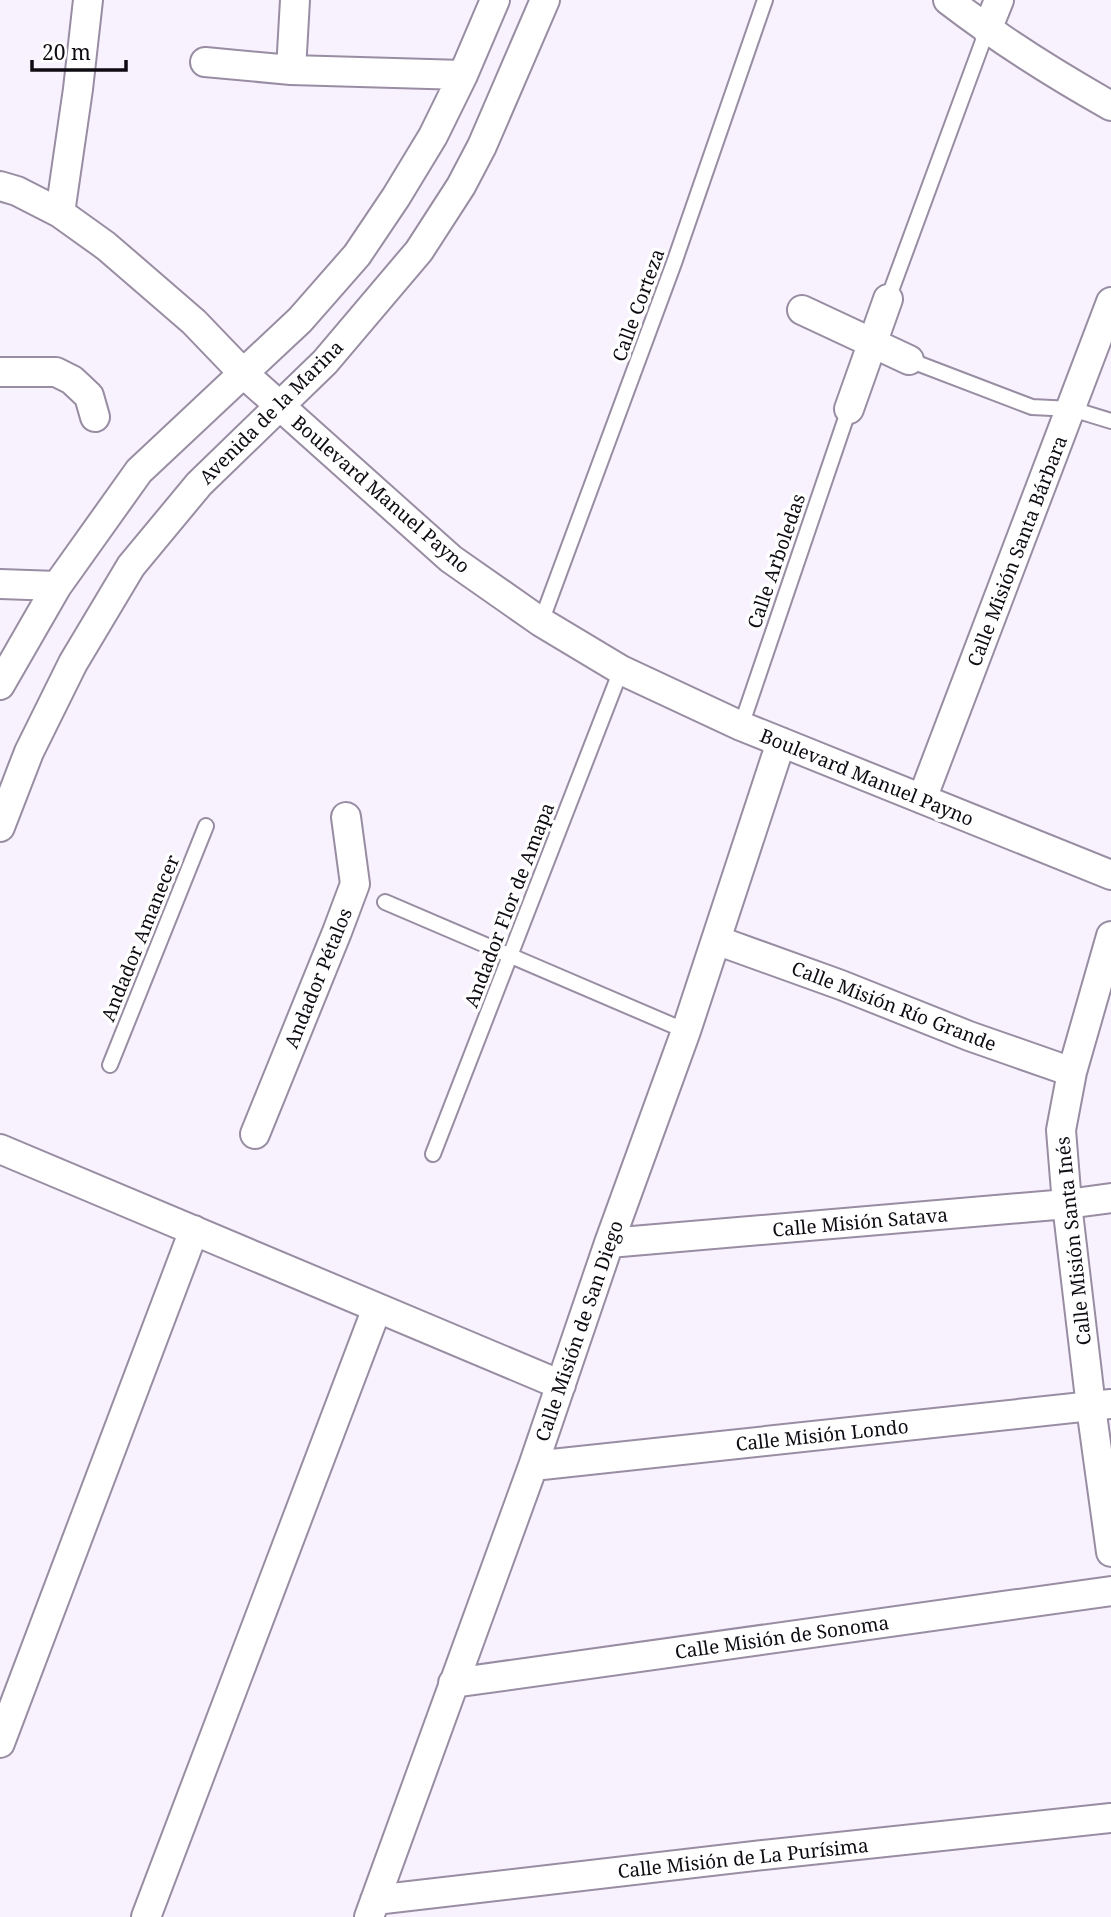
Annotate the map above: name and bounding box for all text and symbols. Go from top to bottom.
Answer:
scale bar [32,28,126,72]
text: 20 m [42,38,91,66]
street label: Calle Corteza [606,245,670,365]
street label: Avenida de la Marina [193,334,349,490]
street label: Boulevard Manuel Payno [286,409,476,579]
street label: Calle Misión Santa Bárbara [961,432,1073,670]
street label: Calle Arboledas [741,490,811,632]
street label: Boulevard Manuel Payno [756,722,978,832]
street label: Andador Flor de Amapa [458,799,560,1011]
street label: Andador Amanecer [95,851,185,1025]
street label: Andador Pétalos [278,904,358,1052]
street label: Calle Misión Río Grande [788,955,1000,1057]
street label: Calle Misión Santa Inés [1049,1135,1097,1347]
street label: Calle Misión Satava [771,1201,949,1243]
street label: Calle Misión de San Diego [529,1217,629,1445]
street label: Calle Misión Londo [734,1413,910,1457]
street label: Calle Misión de Sonoma [673,1609,891,1665]
street label: Calle Misión de La Purísima [616,1832,870,1884]

